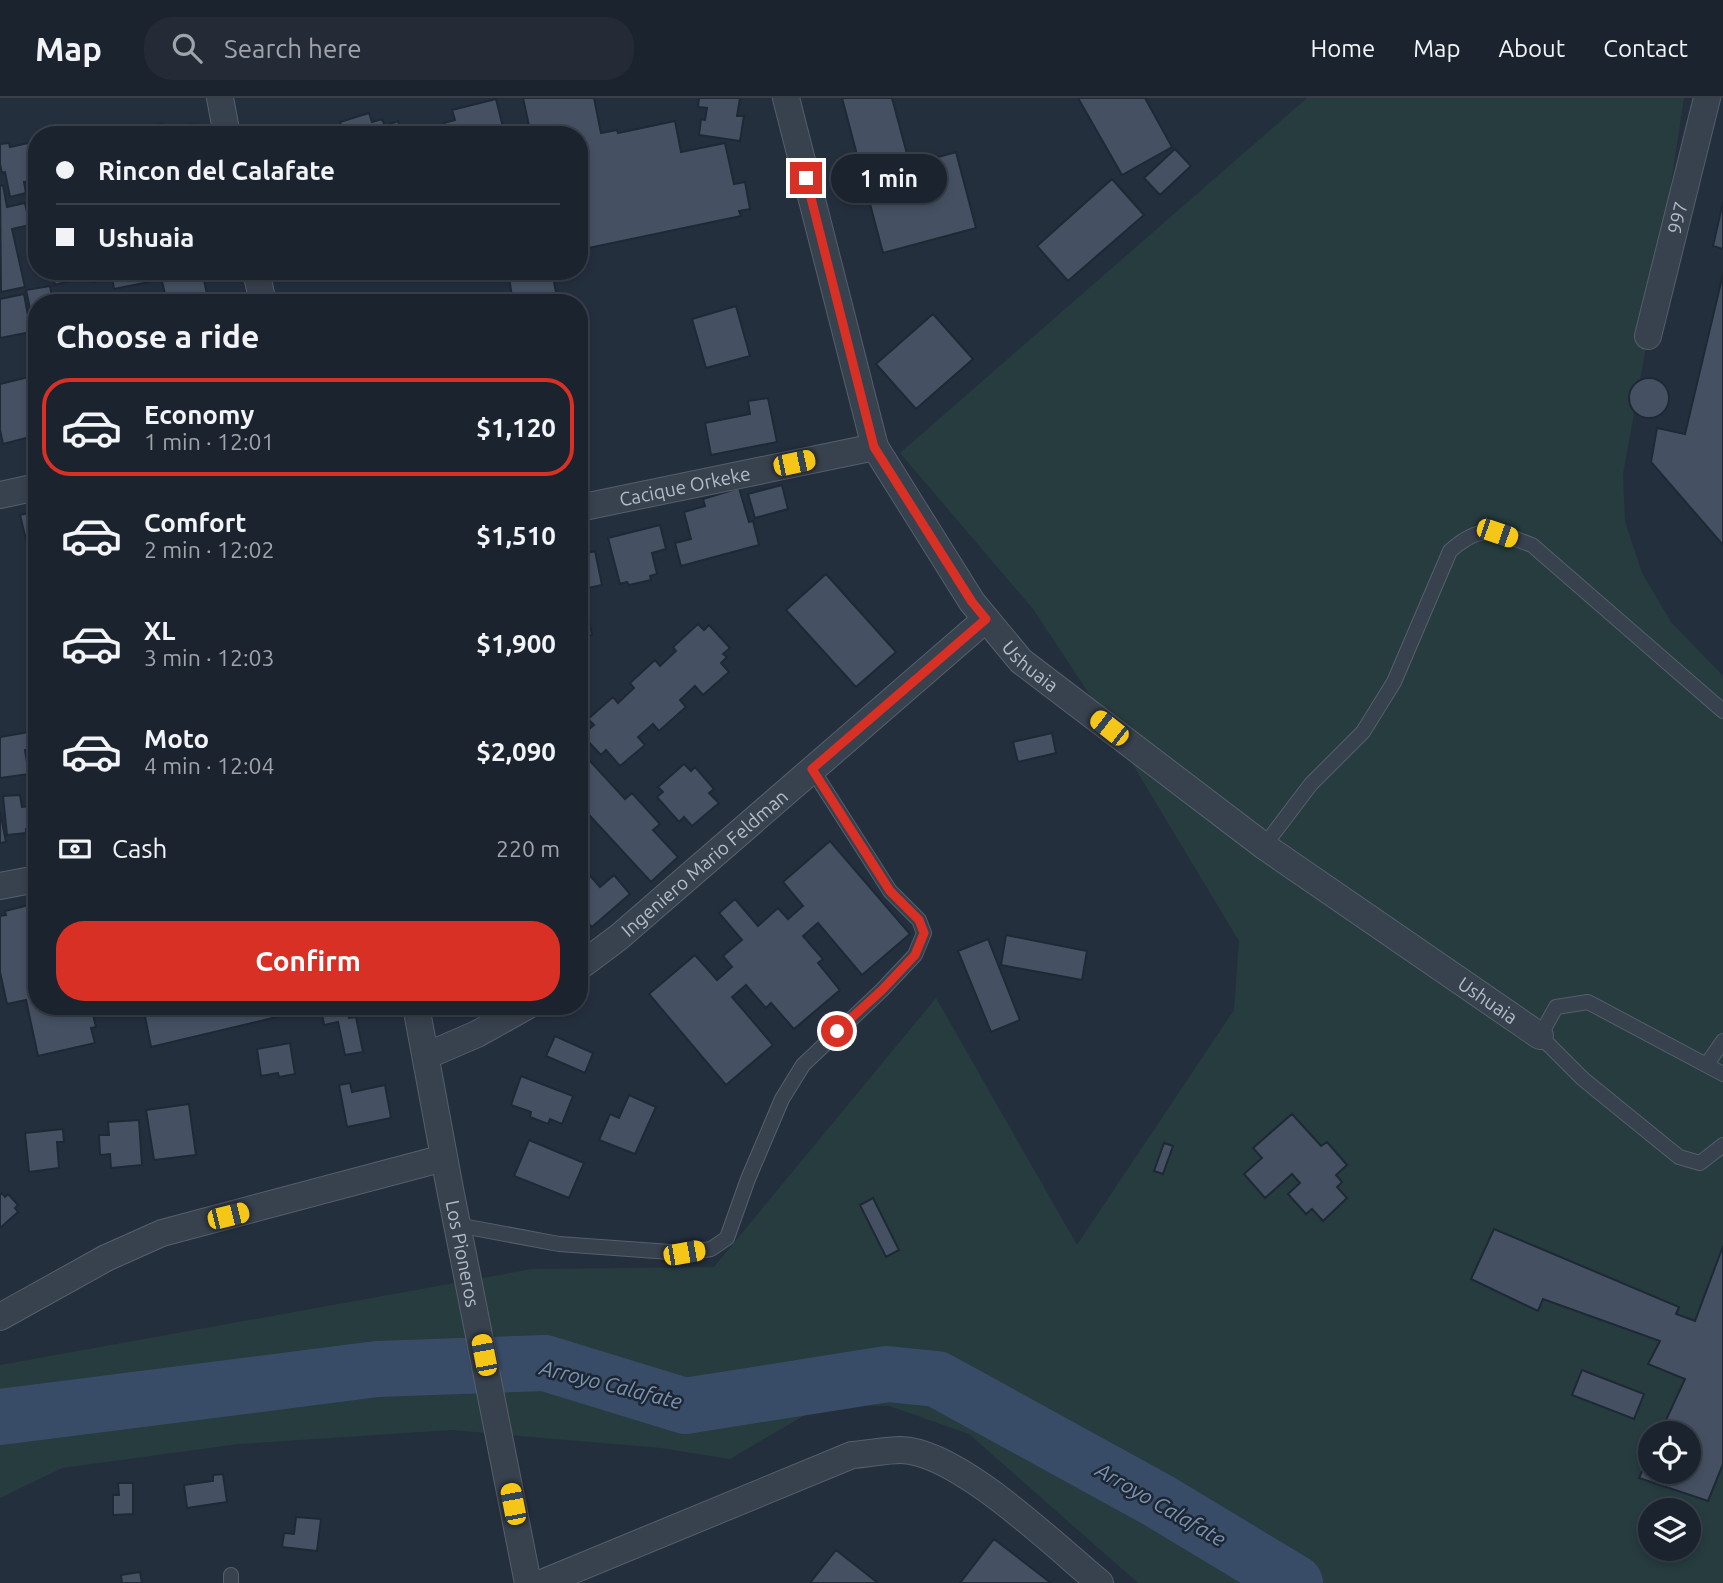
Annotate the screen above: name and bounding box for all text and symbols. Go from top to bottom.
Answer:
search box [144,17,634,80]
icon: search [168,29,206,67]
text: Map [35,30,102,67]
text: Search here [224,34,362,63]
text: Home [1310,35,1375,62]
text: Map [1413,35,1460,62]
text: About [1498,35,1565,62]
text: Contact [1603,35,1688,62]
callout: 1 min [830,154,946,202]
text: Rincon del Calafate [98,156,335,185]
route end [790,162,822,194]
text: 1 min [860,166,918,191]
street label: 997 [1663,199,1692,236]
text: Ushuaia [98,223,194,252]
text: Choose a ride [56,318,259,354]
icon: car [60,396,123,459]
text: Economy [144,400,254,429]
text: $1,120 [476,413,556,442]
text: 1 min · 12:01 [144,429,275,454]
car [772,448,817,478]
street label: Cacique Orkeke [617,462,752,510]
icon: car [60,504,123,567]
text: Comfort [144,508,247,537]
car [1474,516,1521,550]
text: $1,510 [476,521,556,550]
text: 2 min · 12:02 [144,537,275,562]
icon: car [60,612,123,675]
text: XL [144,616,175,645]
text: $1,900 [476,629,556,658]
street label: Ushuaia [998,636,1063,696]
text: 3 min · 12:03 [144,645,275,670]
car [1086,707,1133,749]
icon: car [60,720,123,783]
text: Moto [144,724,209,753]
text: $2,090 [476,737,556,766]
text: 4 min · 12:04 [144,753,275,778]
street label: Ingeniero Mario Feldman [617,785,792,941]
icon: cash [56,830,94,868]
text: Cash [112,834,167,863]
text: 220 m [496,836,560,861]
button: Confirm [56,921,560,1001]
street label: Ushuaia [1454,972,1522,1028]
route start [821,1015,853,1047]
street label: Los Pioneros [441,1198,484,1309]
car [206,1201,251,1231]
car [662,1239,707,1267]
car [470,1332,499,1378]
water label: Arroyo Calafate [536,1354,685,1413]
map controls [1638,1421,1701,1561]
button: locate [1638,1421,1701,1484]
water label: Arroyo Calafate [1091,1457,1230,1551]
car [499,1481,528,1527]
button: layers [1638,1498,1701,1561]

